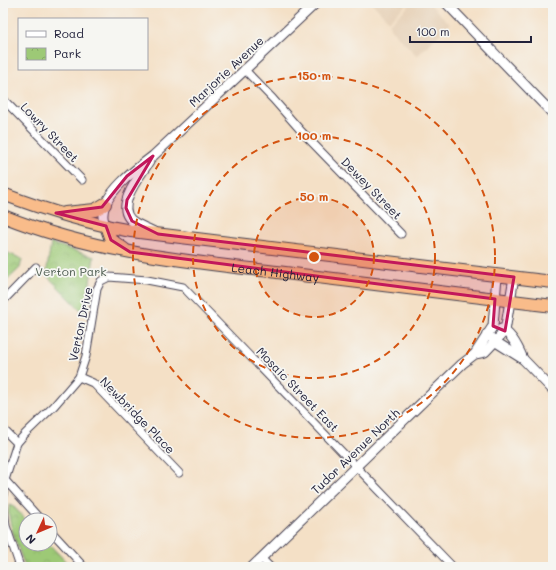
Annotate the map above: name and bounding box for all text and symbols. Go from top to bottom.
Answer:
legend [18,18,148,70]
scale bar [410,18,531,44]
text: 100 m [416,23,450,39]
text: Road [54,25,84,41]
street label: Marjorie Avenue [185,32,267,110]
text: Park [54,45,81,61]
text: 150 m [297,67,331,83]
street label: Lowry Street [17,99,83,165]
text: 100 m [297,127,331,143]
street label: Dewey Street [338,153,406,223]
text: 50 m [300,188,328,204]
centre of rings [307,250,321,264]
street label: Leach Highway [231,259,320,285]
park label: Verton Park [35,263,107,279]
street label: Verton Drive [64,285,96,363]
street label: Mosaic Street East [253,343,343,435]
street label: Newbridge Place [97,373,179,457]
street label: Tudor Avenue North [307,404,403,497]
north arrow [18,512,58,552]
text: N [22,531,39,548]

